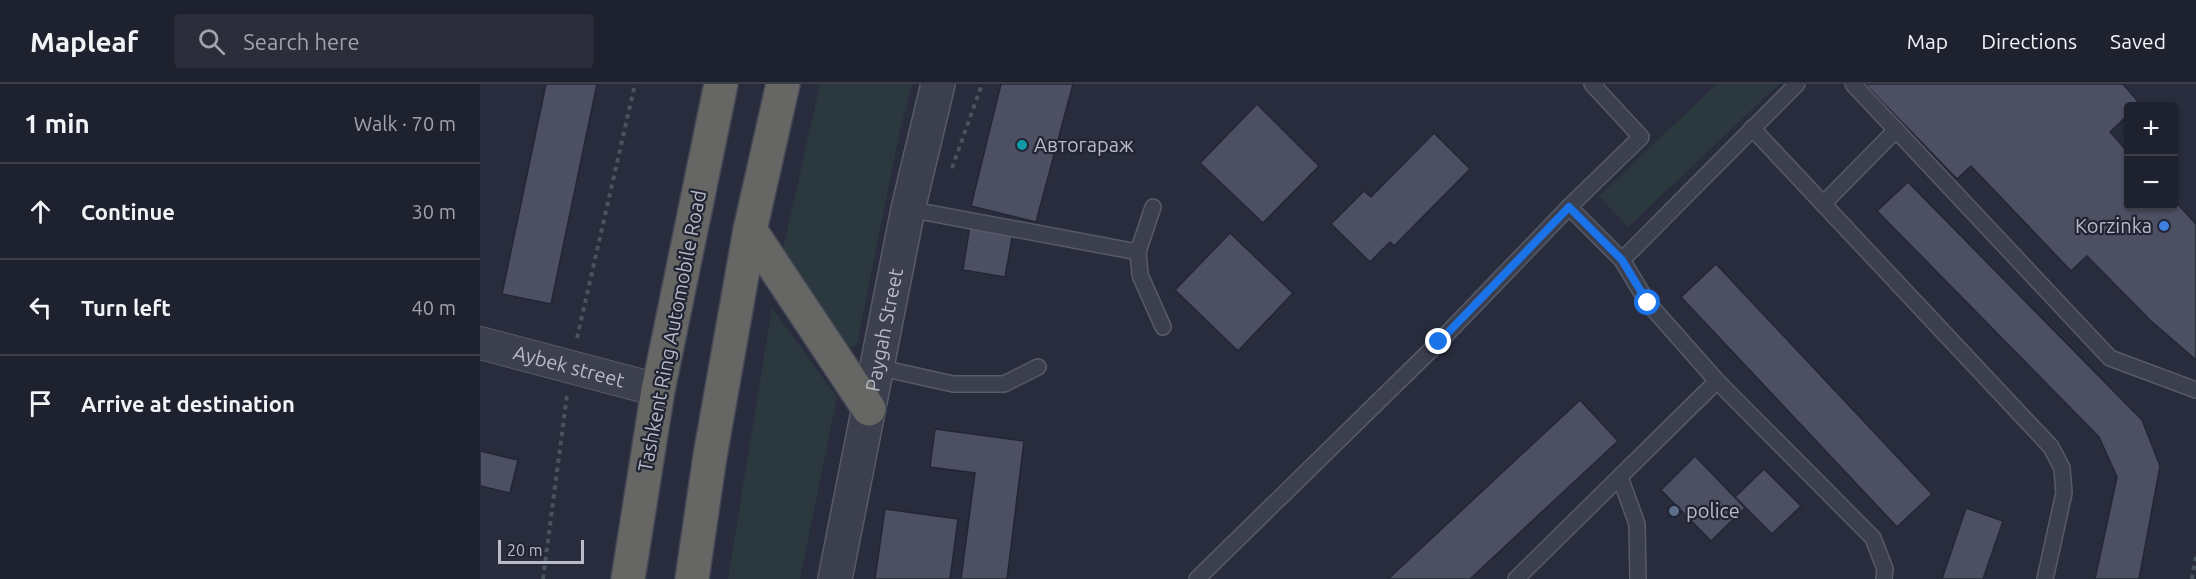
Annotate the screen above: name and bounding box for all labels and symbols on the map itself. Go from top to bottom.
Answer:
place label: Автогараж [1034,133,1134,156]
marker: Автогараж [1015,138,1029,152]
street label: Tashkent Ring Automobile Road [633,188,710,474]
place label: Korzinka [2075,214,2152,237]
marker: Korzinka [2157,219,2171,233]
street label: Paygah Street [860,266,907,393]
route start [1634,289,1660,315]
route end [1425,328,1451,354]
street label: Aybek street [511,340,627,392]
place label: police [1686,499,1740,522]
marker: police [1667,504,1681,518]
scale bar [498,537,584,564]

